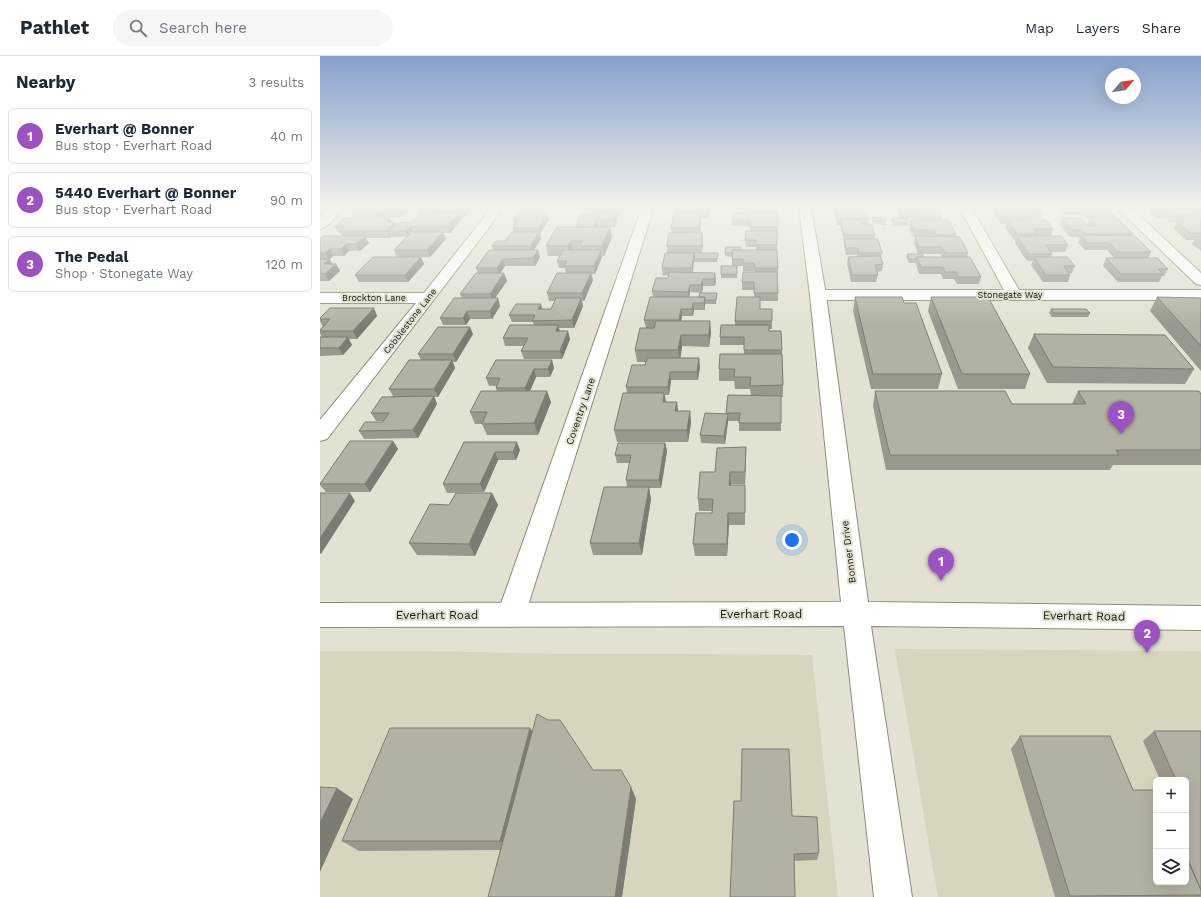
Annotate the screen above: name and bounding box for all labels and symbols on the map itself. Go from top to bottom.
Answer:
north arrow [1105,68,1141,104]
street label: Cobblestone Lane [381,286,439,356]
street label: Stonegate Way [978,290,1043,300]
street label: Brockton Lane [342,293,406,303]
street label: Coventry Lane [564,376,597,446]
pin: 3 [1108,401,1134,434]
street label: Bonner Drive [839,520,858,584]
your location [782,530,802,550]
pin: 1 [928,548,954,581]
street label: Everhart Road [720,607,802,621]
street label: Everhart Road [396,608,478,622]
street label: Everhart Road [1043,608,1125,624]
pin: 2 [1134,620,1160,653]

